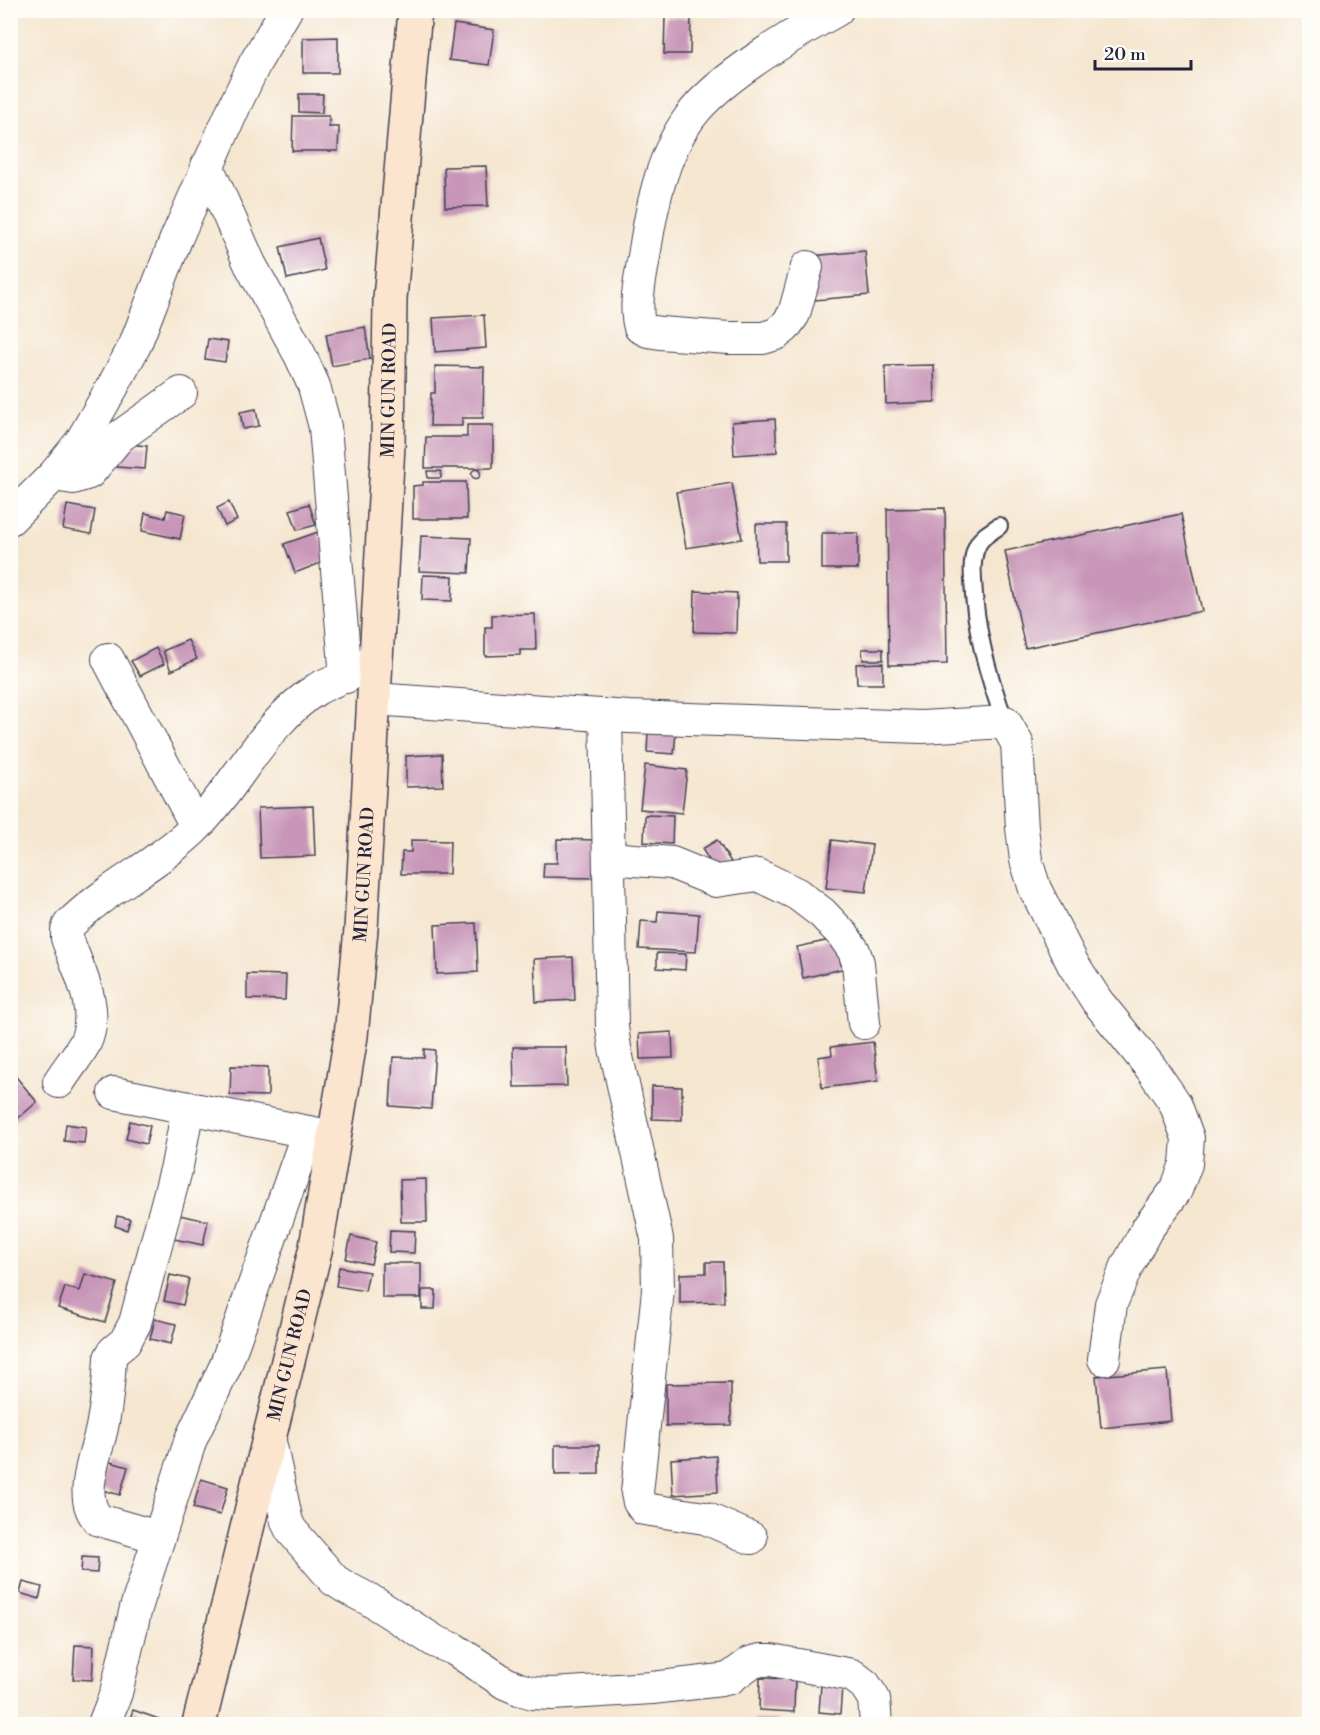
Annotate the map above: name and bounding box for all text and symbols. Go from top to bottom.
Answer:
scale bar [1095,33,1191,71]
text: 20 m [1104,43,1146,66]
street label: MIN GUN ROAD [376,322,401,459]
street label: MIN GUN ROAD [348,806,379,943]
street label: MIN GUN ROAD [262,1286,317,1423]

